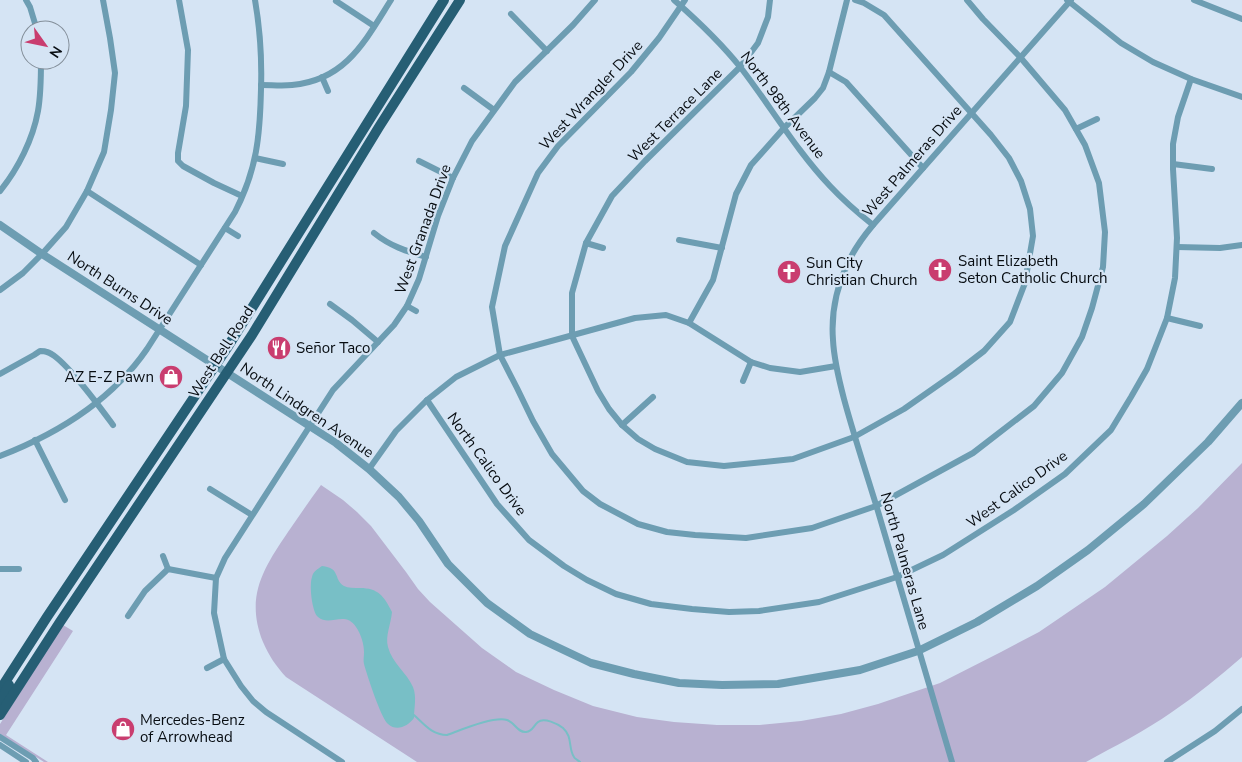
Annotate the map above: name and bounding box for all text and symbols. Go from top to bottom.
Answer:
north arrow [20,20,70,70]
street label: West Wrangler Drive [535,36,647,154]
text: N [45,42,66,61]
street label: North 98th Avenue [736,47,830,163]
street label: West Terrace Lane [624,64,726,166]
street label: West Palmeras Drive [858,101,966,221]
street label: West Granada Drive [390,161,456,297]
street label: North Burns Drive [63,246,177,330]
place label: Saint Elizabeth Seton Catholic Church [958,251,1108,288]
place label: Sun City Christian Church [806,253,917,290]
church icon: Saint Elizabeth Seton Catholic Church [927,257,953,283]
church icon: Sun City Christian Church [776,259,802,285]
street label: West Bell Road [184,302,258,402]
restaurant icon: Señor Taco [266,335,292,361]
place label: Señor Taco [296,338,370,358]
street label: North Lindgren Avenue [236,358,378,462]
shop icon: AZ E-Z Pawn [158,364,184,390]
place label: AZ E-Z Pawn [65,367,154,387]
street label: North Calico Drive [443,408,531,520]
street label: West Calico Drive [963,446,1071,532]
street label: North Palmeras Lane [876,490,934,632]
place label: Mercedes-Benz of Arrowhead [140,710,245,747]
shop icon: Mercedes-Benz of Arrowhead [110,716,136,742]

